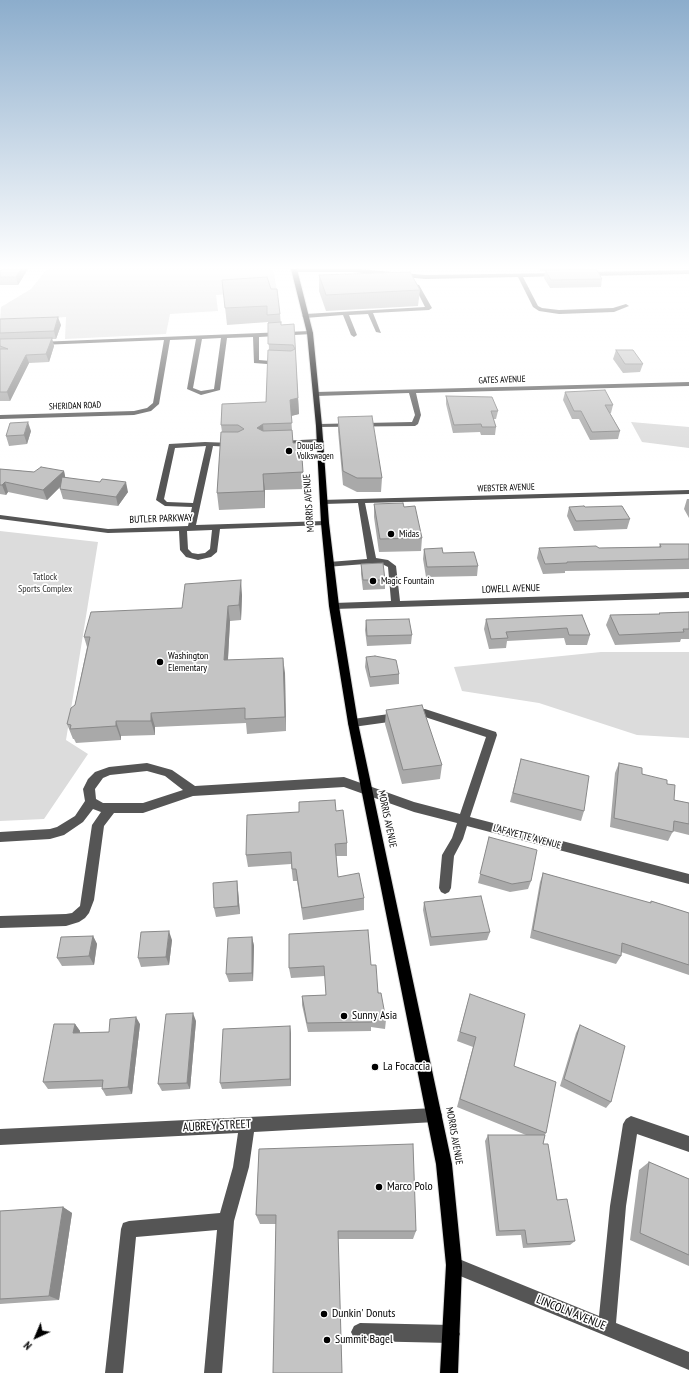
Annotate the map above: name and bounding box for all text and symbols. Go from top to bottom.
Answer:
street label: GATES AVENUE [478,374,526,386]
street label: SHERIDAN ROAD [49,400,101,412]
place label: Douglas Volkswagen [297,441,334,462]
marker: Douglas Volkswagen [284,446,294,456]
street label: MORRIS AVENUE [301,473,317,533]
street label: WEBSTER AVENUE [477,482,535,494]
street label: BUTLER PARKWAY [129,512,193,526]
place label: Midas [399,528,419,540]
marker: Midas [386,529,396,539]
park label: Tatlock Sports Complex [18,571,72,594]
place label: Magic Fountain [381,575,434,587]
marker: Magic Fountain [368,576,378,586]
street label: LOWELL AVENUE [482,582,540,596]
place label: Washington Elementary [168,650,208,674]
marker: Washington Elementary [155,657,165,667]
street label: MORRIS AVENUE [375,789,399,849]
street label: LAFAYETTE AVENUE [492,822,562,852]
place label: Sunny Asia [352,1009,397,1023]
marker: Sunny Asia [339,1011,349,1021]
place label: La Focaccia [383,1060,430,1074]
marker: La Focaccia [370,1062,380,1072]
street label: MORRIS AVENUE [443,1106,465,1166]
street label: AUBREY STREET [182,1117,252,1135]
place label: Marco Polo [387,1180,433,1194]
marker: Marco Polo [374,1182,384,1192]
street label: LINCOLN AVENUE [534,1293,608,1333]
place label: Dunkin' Donuts [332,1307,395,1321]
marker: Dunkin' Donuts [319,1309,329,1319]
north arrow [16,1317,56,1357]
place label: Summit Bagel [335,1333,393,1347]
marker: Summit Bagel [322,1335,332,1345]
text: N [21,1339,35,1353]

